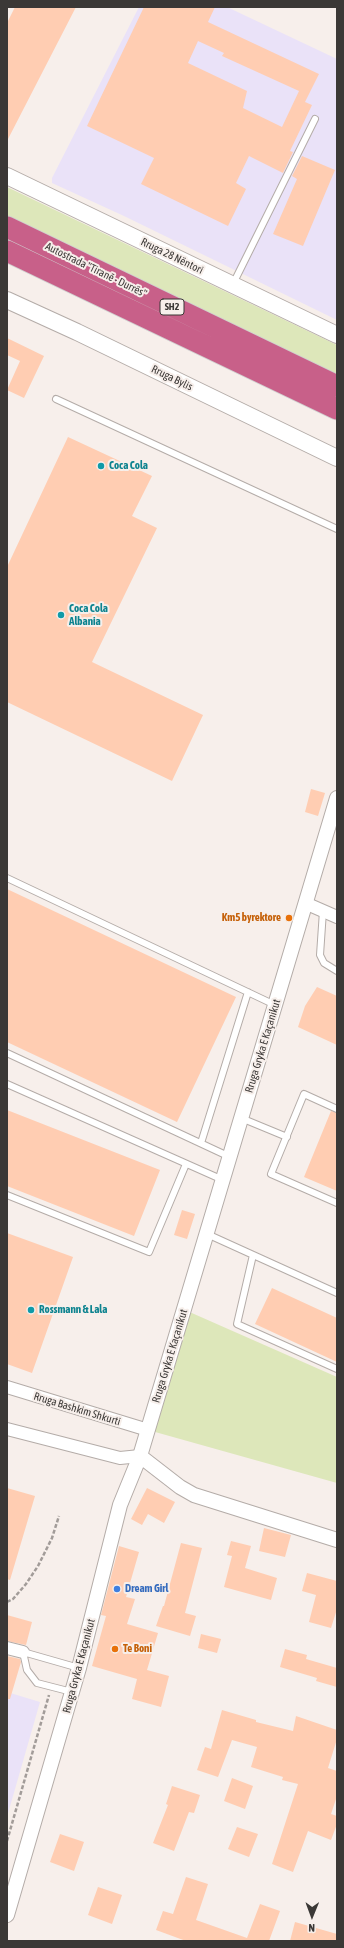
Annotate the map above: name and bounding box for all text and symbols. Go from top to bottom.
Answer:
street label: Rruga 28 Nëntori [139,235,205,277]
street label: Autostrada "Tiranë - Durrës" [43,240,149,300]
road number: SH2 [160,299,184,315]
street label: Rruga Bylis [149,362,195,394]
place label: Coca Cola [109,459,148,473]
marker: Coca Cola [96,461,106,471]
place label: Coca Cola Albania [69,602,108,628]
marker: Coca Cola Albania [56,610,66,620]
place label: Km5 byrektore [222,911,281,925]
marker: Km5 byrektore [284,913,294,923]
street label: Rruga Gryka E Kaçanikut [242,998,284,1094]
place label: Rossmann & Lala [39,1303,107,1317]
marker: Rossmann & Lala [26,1305,36,1315]
street label: Rruga Gryka E Kaçanikut [149,1308,191,1404]
street label: Rruga Bashkim Shkurti [32,1390,122,1428]
place label: Dream Girl [125,1582,168,1596]
marker: Dream Girl [112,1584,122,1594]
street label: Rruga Gryka E Kaçanikut [60,1617,98,1715]
place label: Te Boni [123,1642,152,1656]
marker: Te Boni [110,1644,120,1654]
north arrow [292,1896,332,1936]
text: N [308,1922,315,1934]

